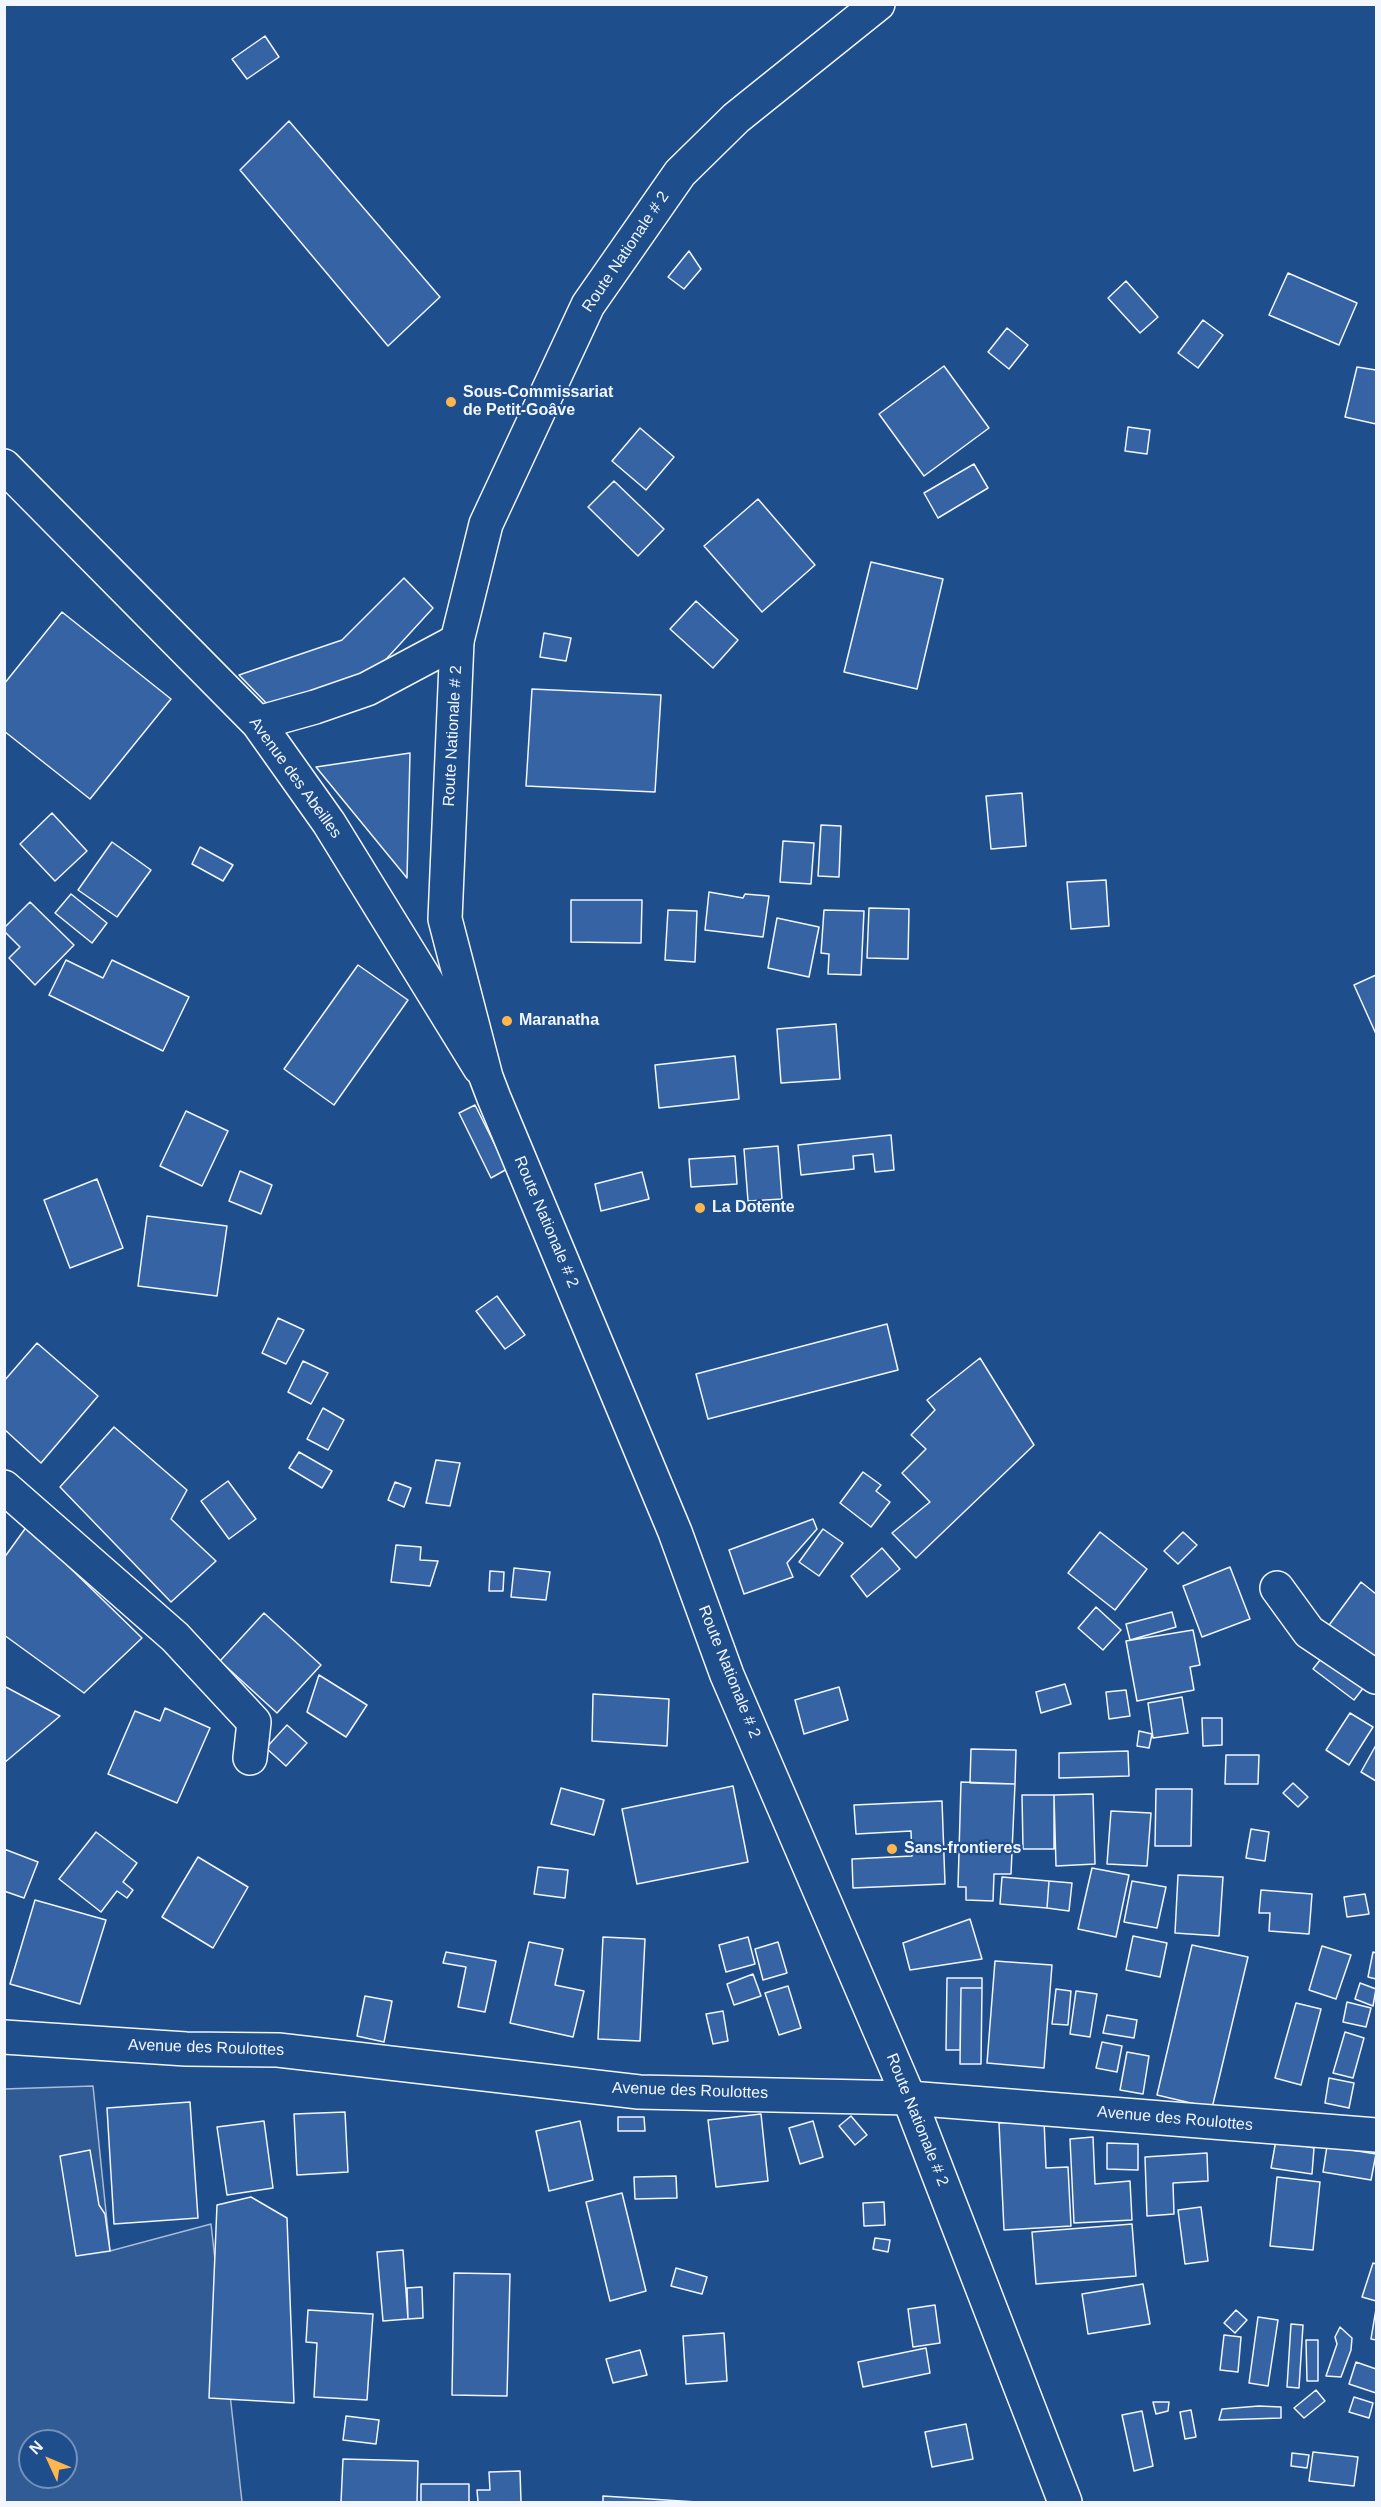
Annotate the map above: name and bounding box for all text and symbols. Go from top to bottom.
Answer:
street label: Route Nationale # 2 [578,188,674,316]
place label: Sous-Commissariat de Petit-Goâve [463,383,613,421]
marker: Sous-Commissariat de Petit-Goâve [444,395,458,409]
street label: Route Nationale # 2 [440,665,466,807]
street label: Avenue des Abeilles [245,714,345,842]
place label: Maranatha [519,1011,599,1031]
marker: Maranatha [500,1014,514,1028]
street label: Route Nationale # 2 [510,1153,582,1291]
place label: La Dotente [712,1198,795,1218]
marker: La Dotente [693,1201,707,1215]
street label: Route Nationale # 2 [694,1603,764,1741]
place label: Sans-frontieres [904,1839,1021,1859]
marker: Sans-frontieres [885,1842,899,1856]
street label: Avenue des Roulottes [128,2036,284,2060]
street label: Route Nationale # 2 [882,2051,952,2189]
street label: Avenue des Roulottes [612,2079,768,2103]
street label: Avenue des Roulottes [1096,2103,1254,2135]
north arrow [18,2429,78,2489]
text: N [26,2437,46,2458]

